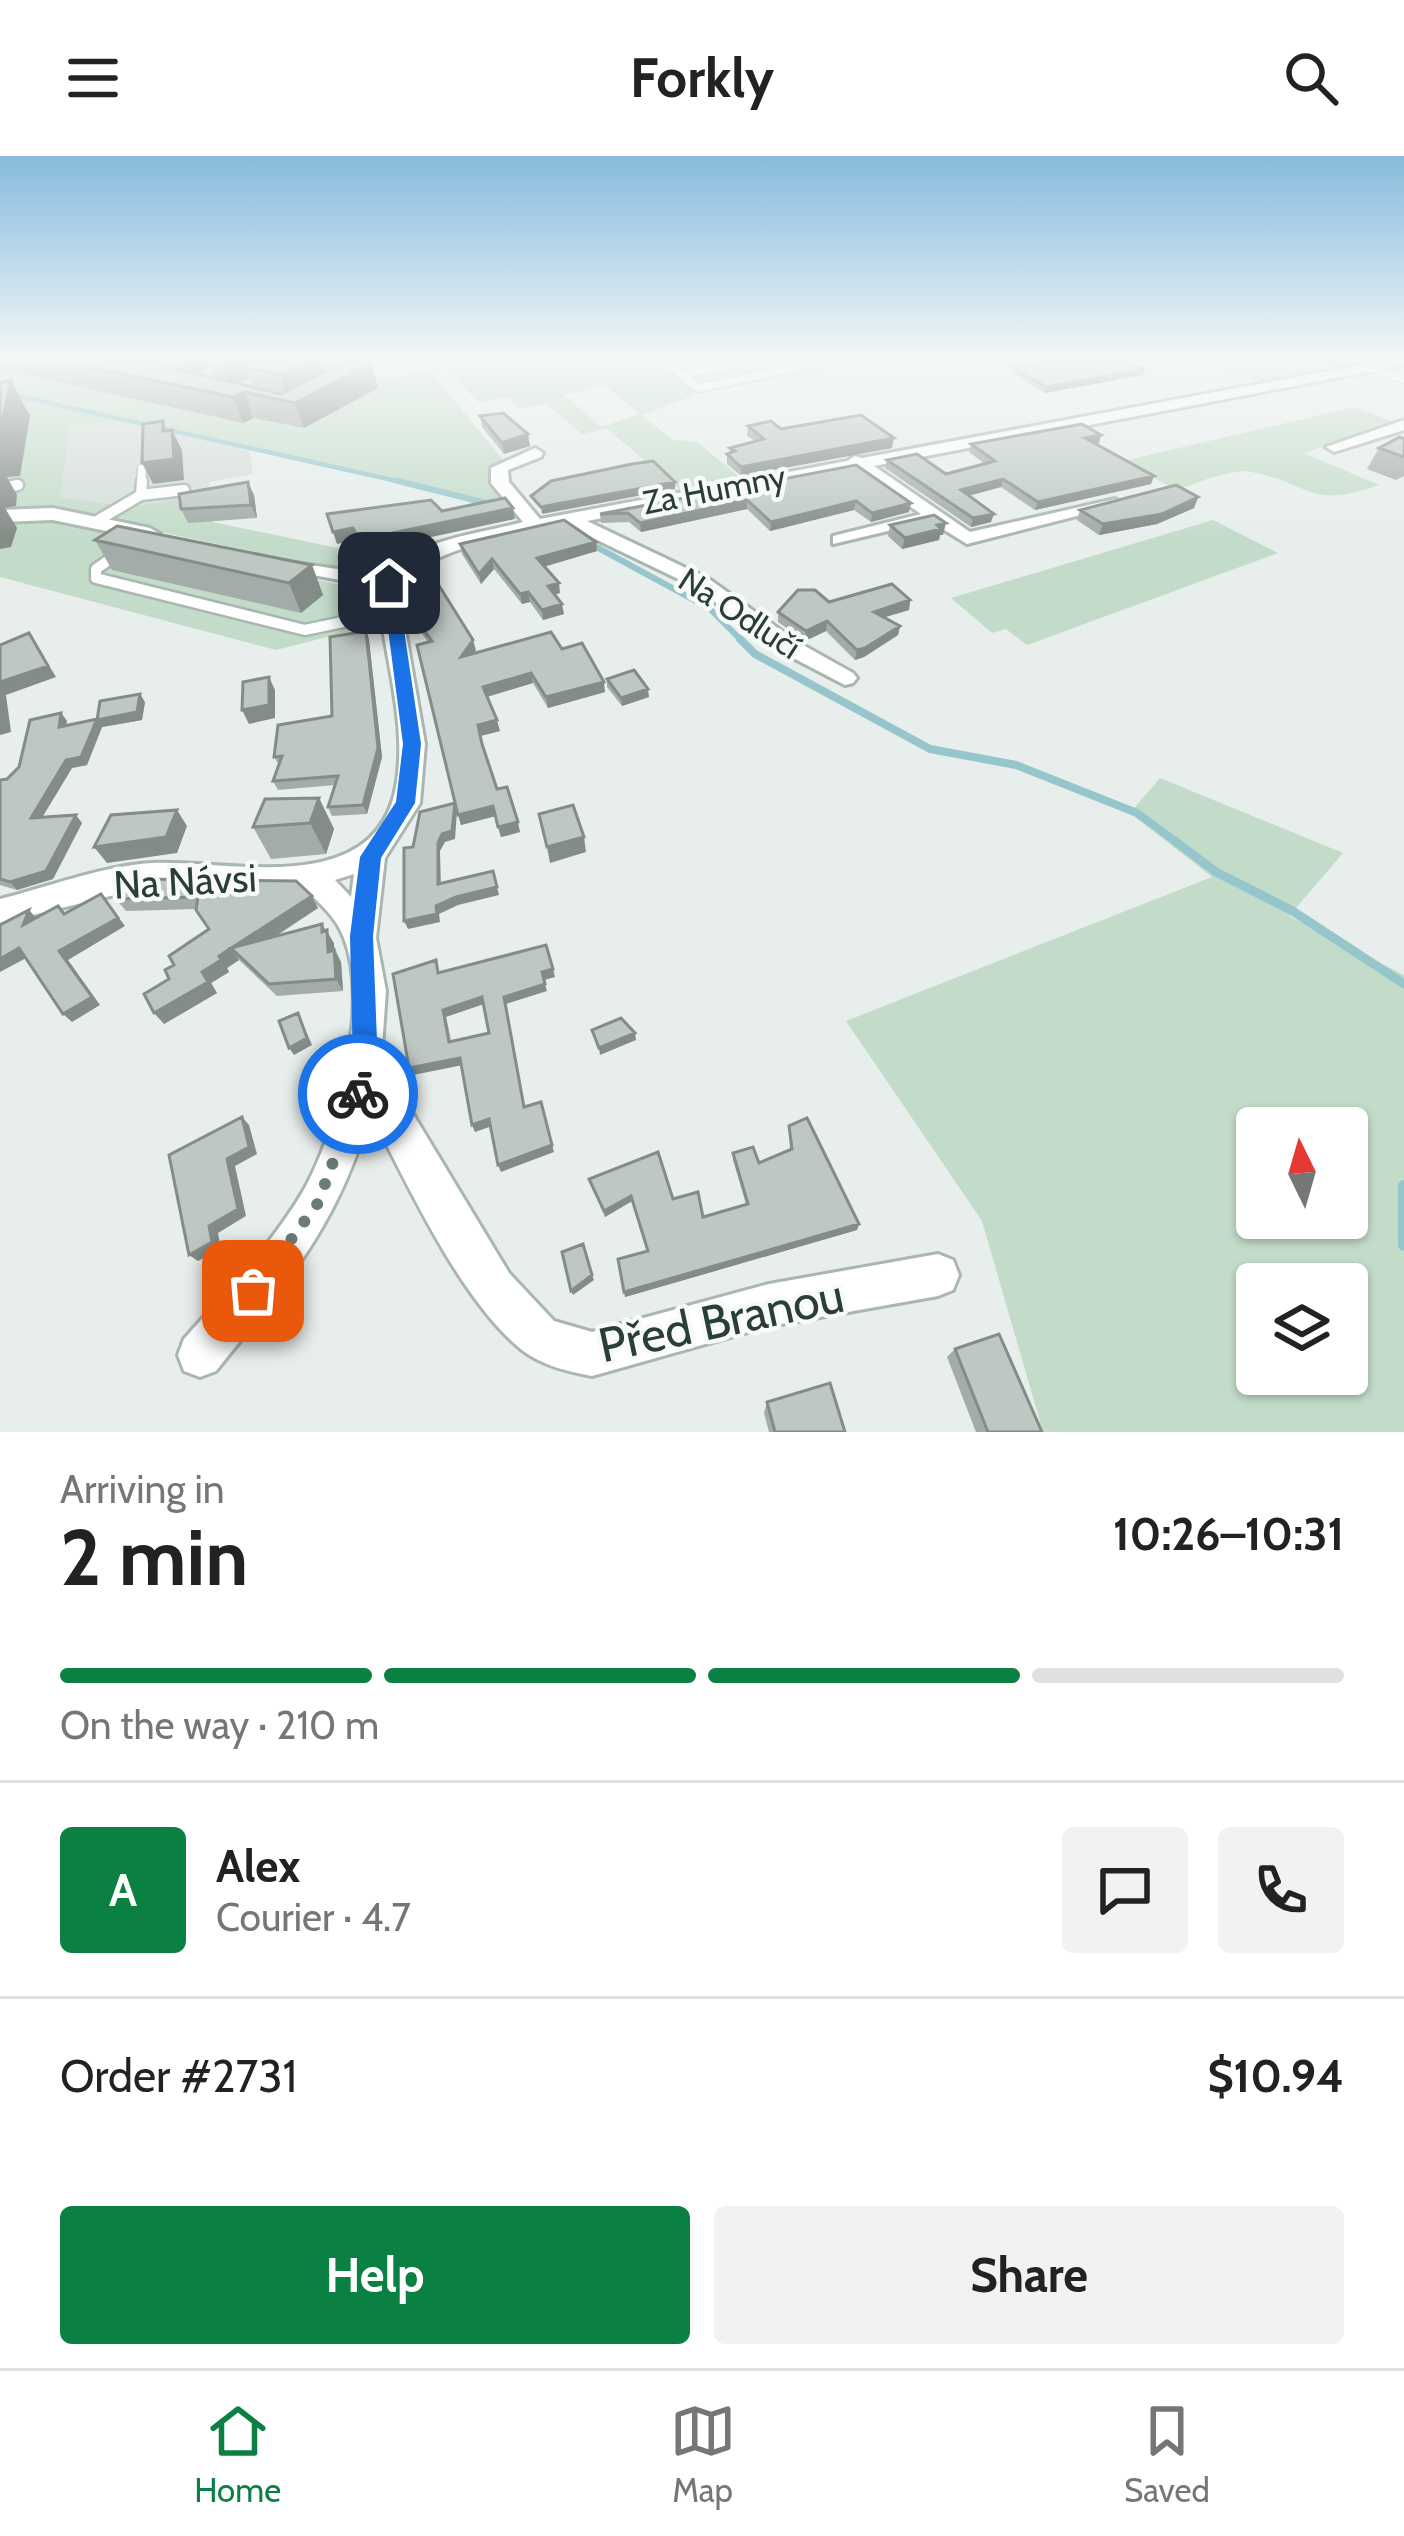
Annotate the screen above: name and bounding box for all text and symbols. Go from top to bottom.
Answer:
icon: menu [60,45,126,111]
text: Forkly [630,45,774,111]
icon: search [1278,45,1344,111]
street label: Za Humny [639,455,789,522]
pin [338,532,440,634]
icon: home [356,550,422,616]
street label: Na Odlučí [672,559,808,667]
street label: Na Návsi [112,853,258,909]
courier [298,1034,418,1154]
icon: bike [325,1061,391,1127]
north arrow [1236,1107,1368,1239]
map controls [1236,1107,1368,1395]
pin [202,1240,304,1342]
icon: bag [220,1258,286,1324]
button: layers [1236,1263,1368,1395]
street label: Před Branou [593,1266,849,1374]
text: Arriving in [60,1465,224,1513]
text: 10:26–10:31 [1113,1507,1344,1561]
text: 2 min [60,1510,248,1605]
text: On the way · 210 m [60,1701,379,1749]
button: chat [1062,1827,1188,1953]
button: phone [1218,1827,1344,1953]
text: Alex [216,1839,300,1893]
text: A [109,1863,137,1917]
text: Courier · 4.7 [216,1893,411,1941]
text: Order #2731 [60,2049,297,2103]
text: $10.94 [1207,2049,1344,2103]
button: Help [60,2206,690,2344]
button: Share [714,2206,1344,2344]
tab: Home [194,2398,281,2510]
tab: Map [670,2398,736,2510]
tab: Saved [1124,2398,1210,2510]

